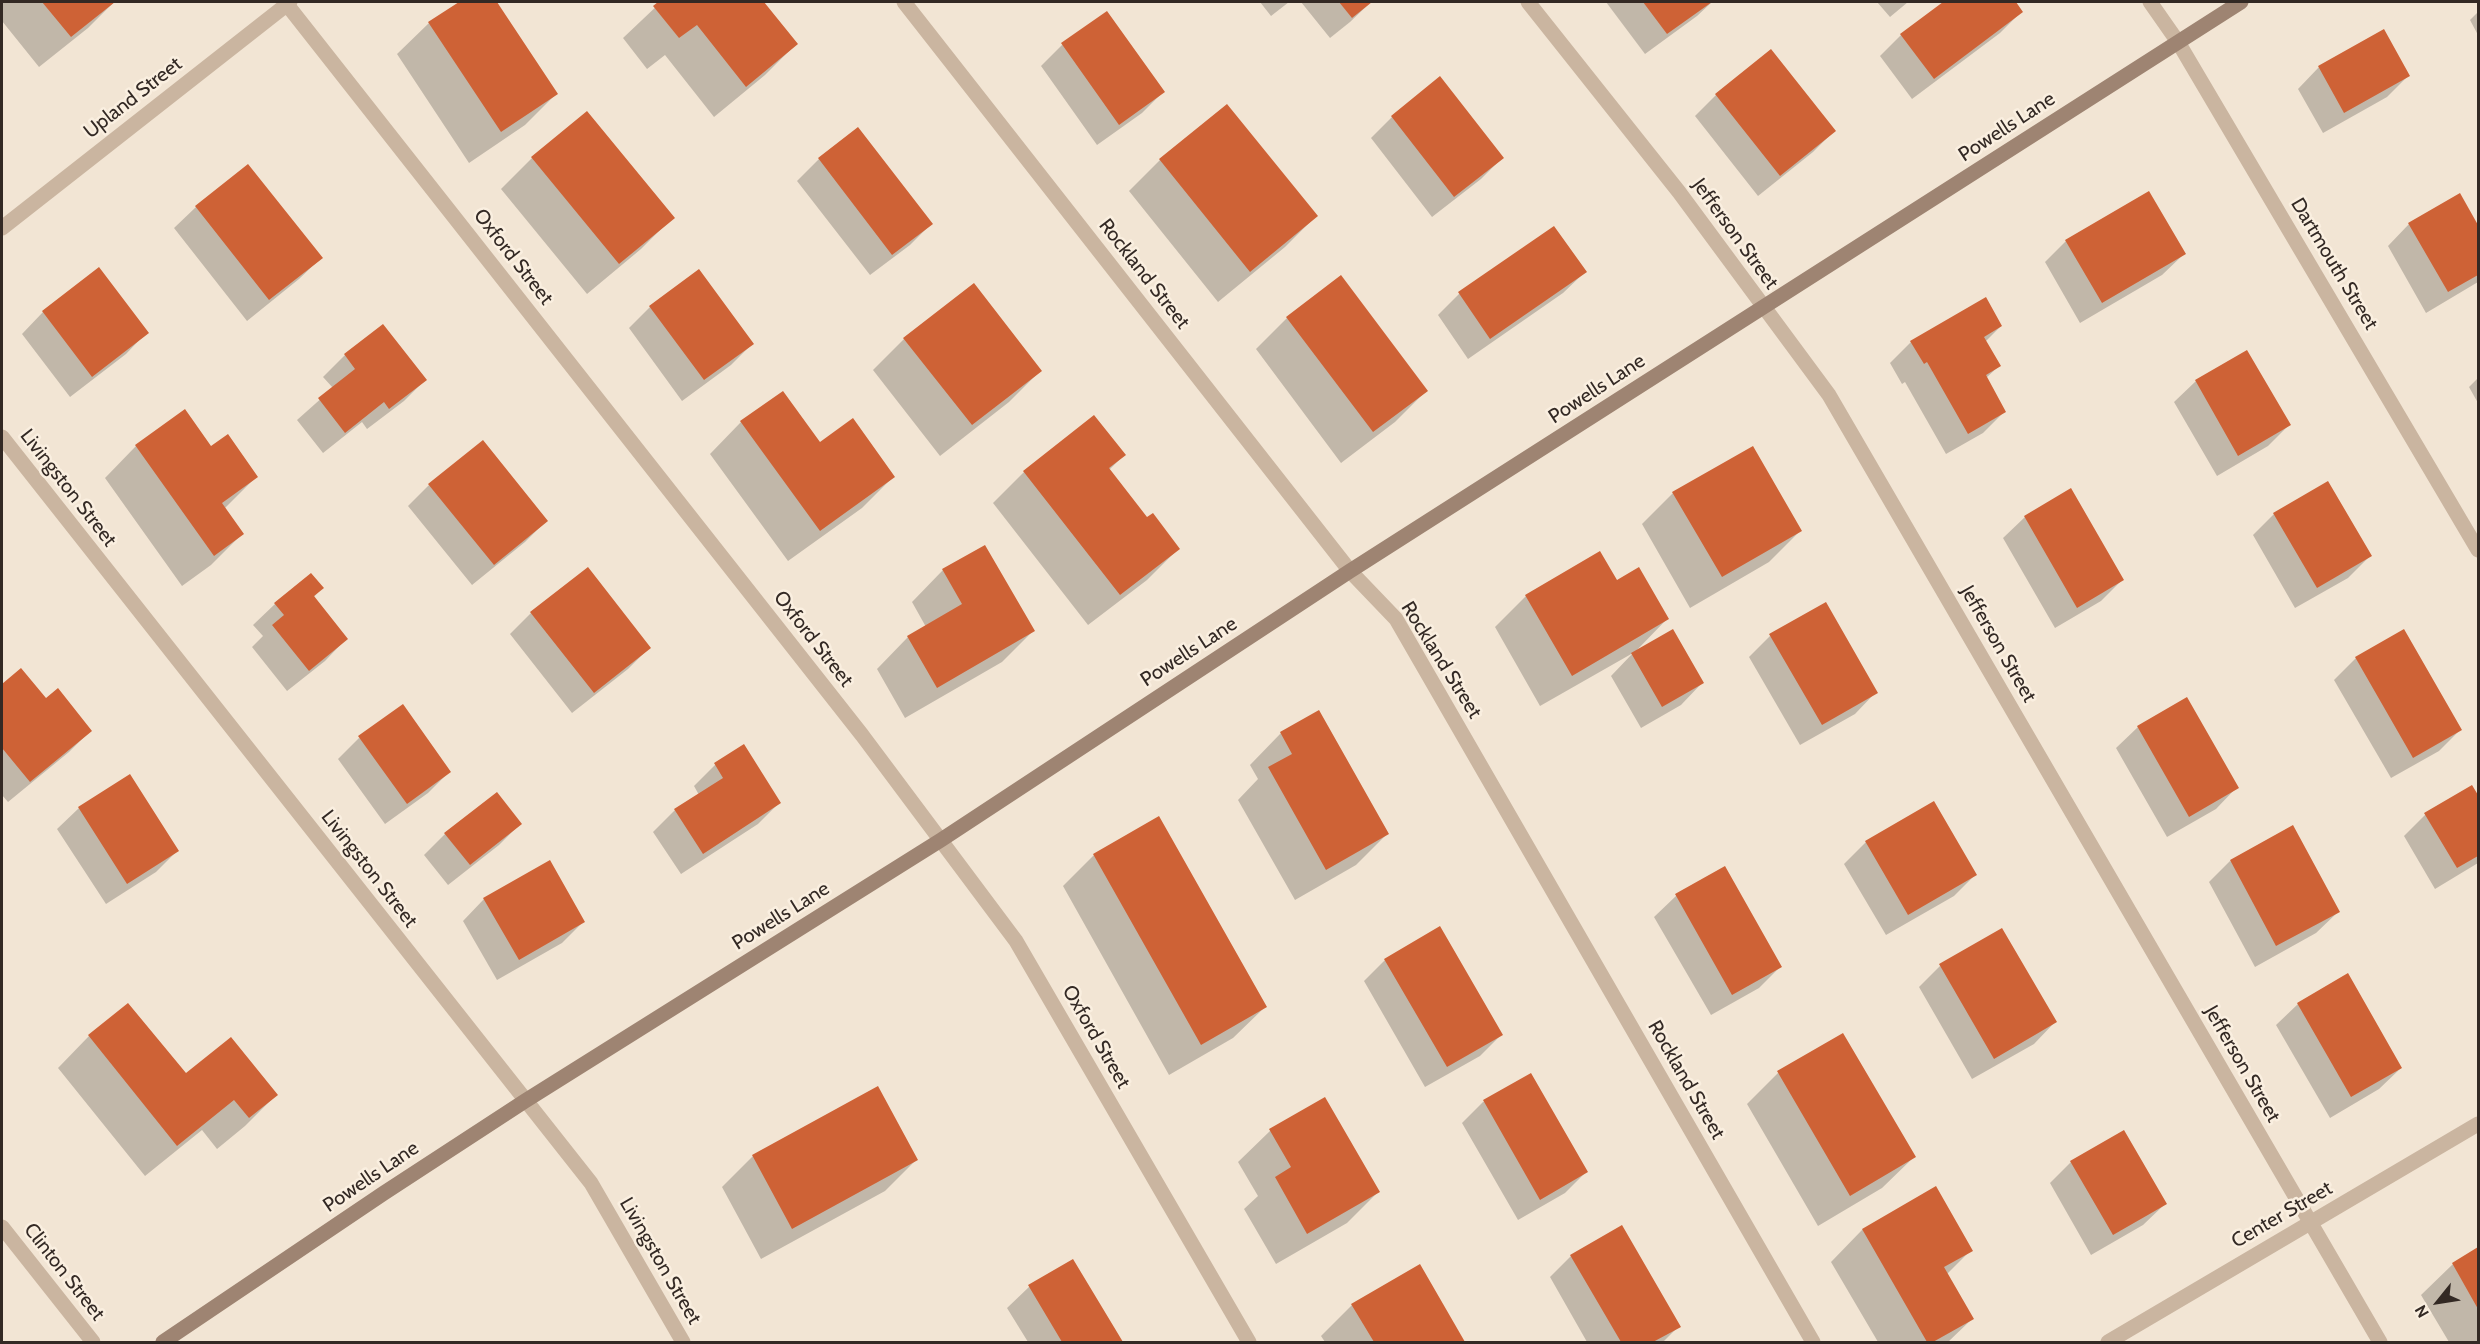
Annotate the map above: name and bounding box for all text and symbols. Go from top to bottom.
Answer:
street label: Upland Street [79,52,187,144]
street label: Powells Lane [1954,87,2060,167]
street label: Jefferson Street [1687,174,1783,294]
street label: Dartmouth Street [2285,194,2383,334]
street label: Oxford Street [468,204,558,310]
street label: Rockland Street [1094,214,1194,334]
street label: Powells Lane [1544,349,1650,429]
street label: Livingston Street [15,424,121,552]
street label: Jefferson Street [1955,581,2041,707]
street label: Oxford Street [768,586,858,692]
street label: Rockland Street [1396,597,1486,723]
street label: Powells Lane [1136,612,1242,692]
street label: Livingston Street [316,805,422,933]
street label: Powells Lane [728,877,834,955]
street label: Oxford Street [1057,981,1135,1093]
street label: Jefferson Street [2199,1001,2285,1127]
street label: Rockland Street [1642,1016,1730,1144]
street label: Powells Lane [319,1136,423,1218]
street label: Center Street [2227,1177,2337,1253]
street label: Livingston Street [614,1193,706,1329]
street label: Clinton Street [19,1218,109,1326]
north arrow [2408,1272,2468,1332]
text: N [2411,1302,2433,1321]

